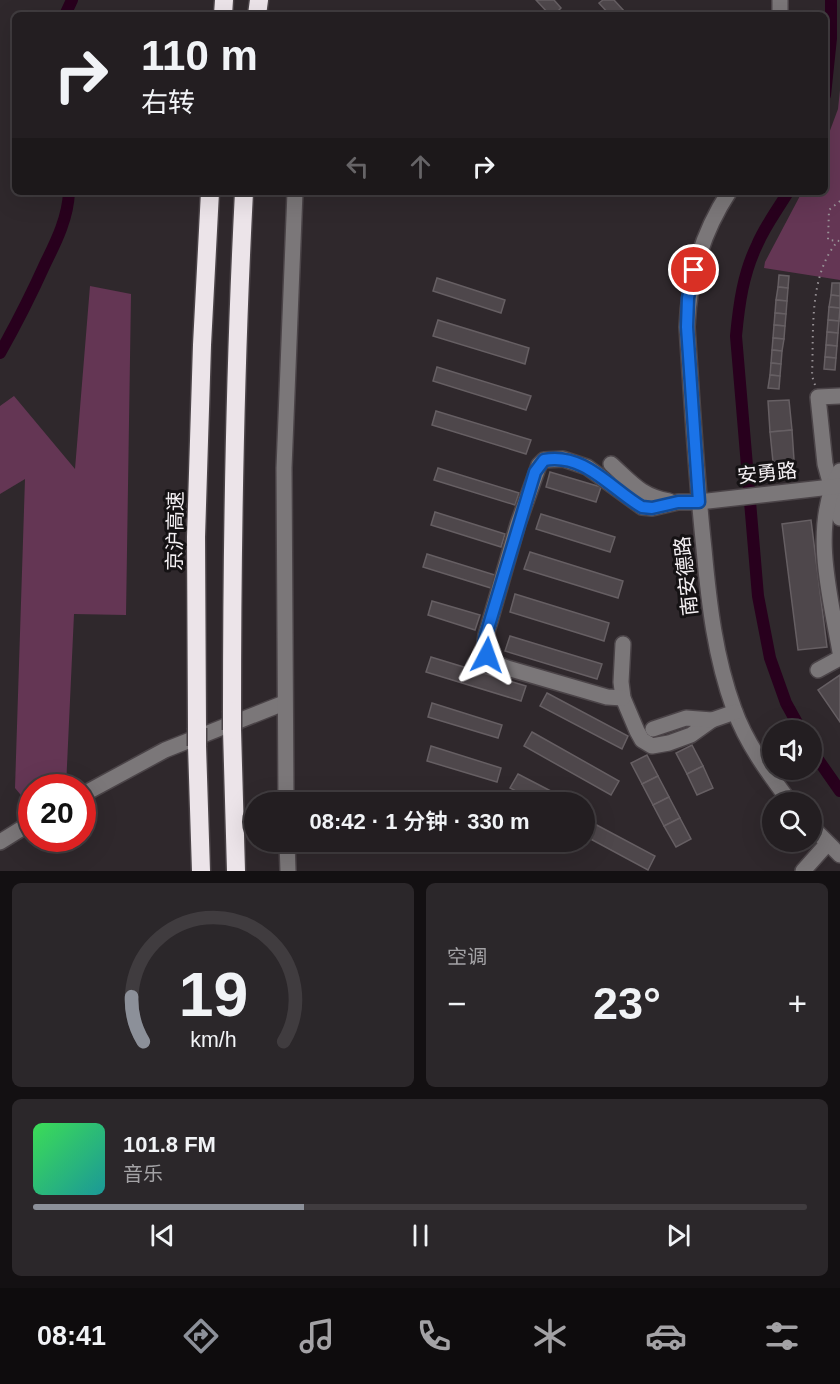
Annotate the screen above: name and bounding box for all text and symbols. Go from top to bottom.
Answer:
text: 110 m [141,32,258,79]
icon: right [42,36,120,114]
text: 右转 [141,88,195,118]
icon: left [341,150,374,183]
icon: ahead [404,150,437,183]
icon: right [467,150,500,183]
pin [668,244,719,295]
icon: arrive [677,253,710,286]
street label: 安勇路 [736,459,798,487]
street label: 京沪高速 [163,491,187,571]
street label: 南安德路 [671,535,701,617]
position arrow [455,623,519,687]
map controls [762,720,822,852]
button: sound [762,720,822,780]
speed limit sign: 20 [18,774,96,852]
button: search [762,792,822,852]
text: 08:42 · 1 分钟 · 330 m [309,809,530,834]
text: 空调 [447,946,487,968]
text: 19 [178,960,248,1029]
text: 23° [593,978,661,1029]
text: − [447,985,466,1022]
text: + [788,985,807,1022]
text: km/h [190,1028,236,1052]
text: 101.8 FM [123,1132,216,1157]
text: 音乐 [123,1163,163,1185]
icon: previous [146,1219,179,1252]
icon: pause [404,1219,437,1252]
icon: next [662,1219,695,1252]
icon: directions [180,1315,222,1357]
icon: music [296,1315,338,1357]
icon: phone [413,1315,455,1357]
icon: climate [529,1315,571,1357]
icon: car [645,1315,687,1357]
icon: filters [761,1315,803,1357]
text: 08:41 [37,1321,106,1351]

